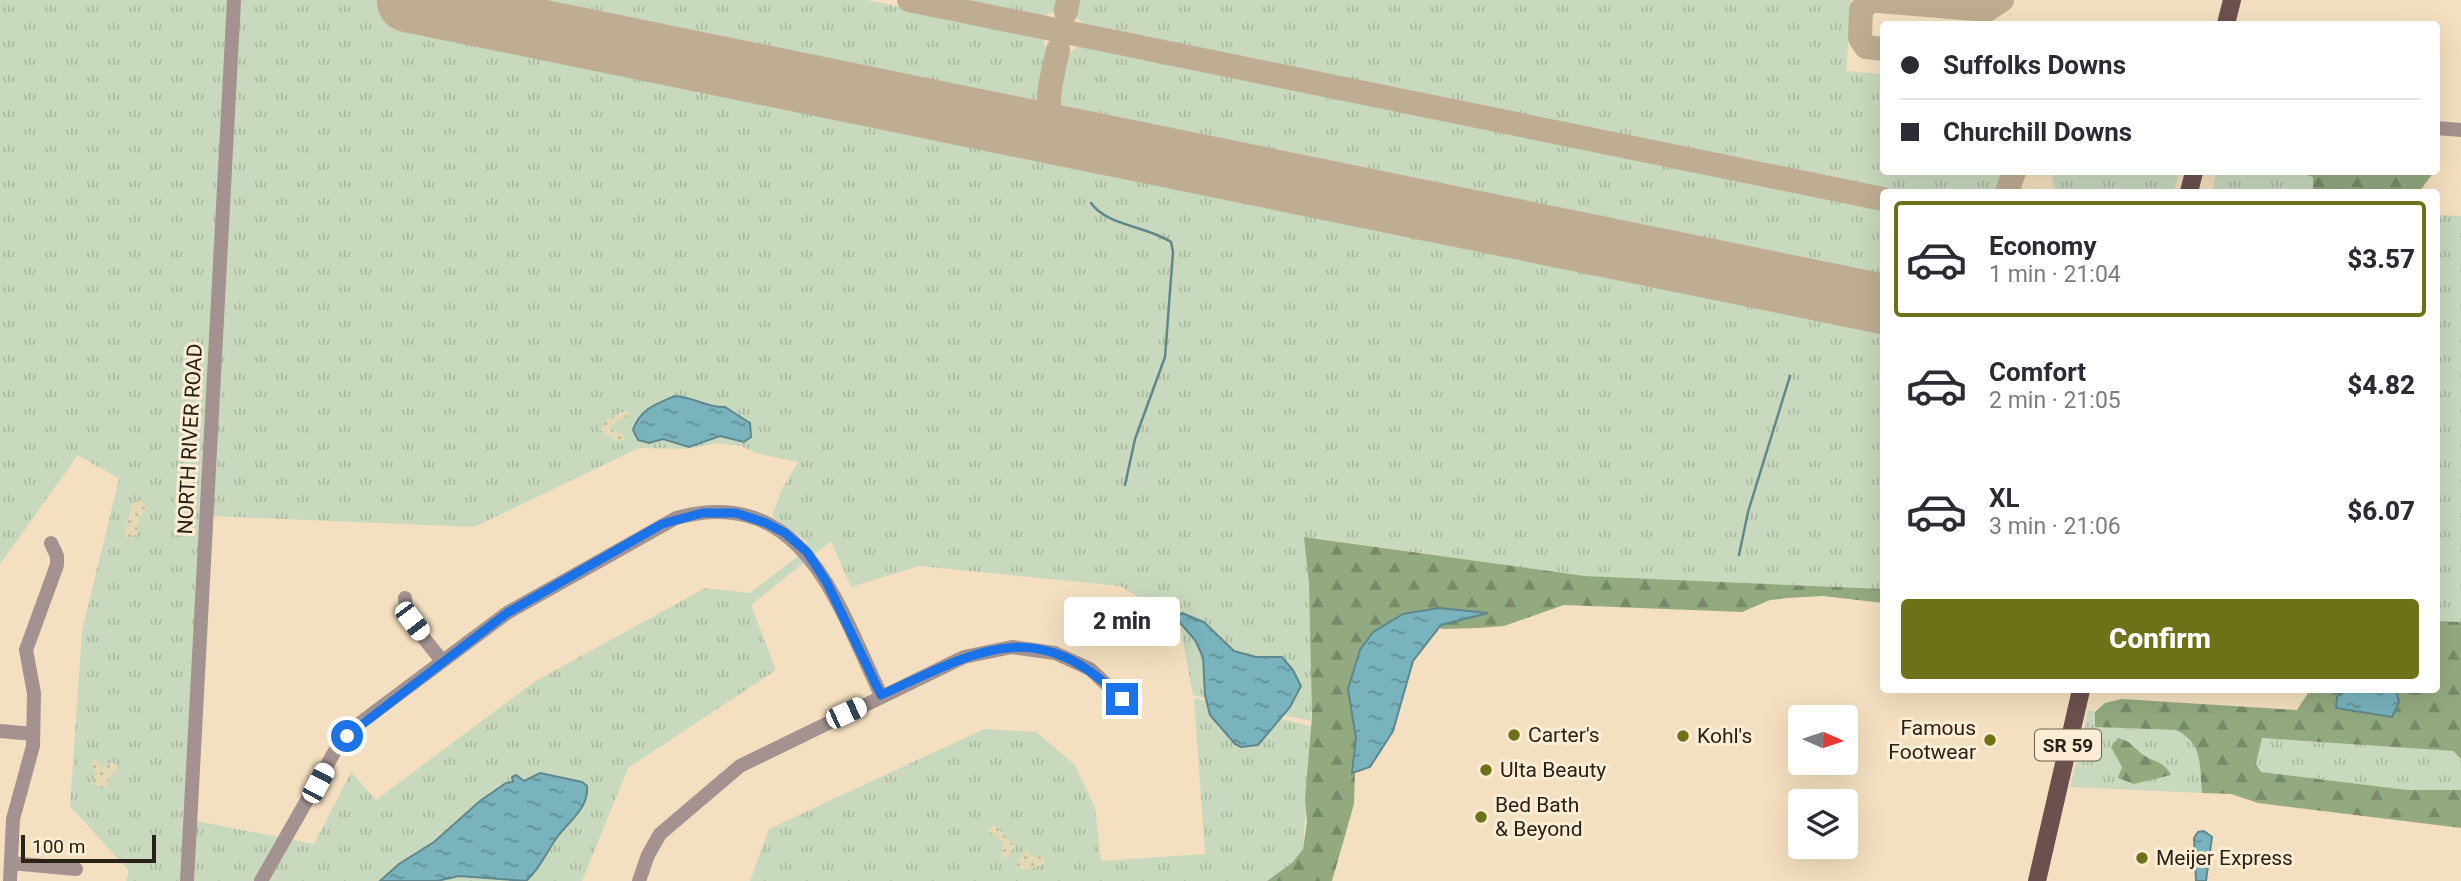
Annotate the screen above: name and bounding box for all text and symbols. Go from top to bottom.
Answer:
text: Suffolks Downs [1943,50,2126,80]
text: Churchill Downs [1943,117,2132,147]
icon: car [1905,228,1968,291]
text: Economy [1989,231,2096,261]
text: $3.57 [2347,244,2415,274]
text: 1 min · 21:04 [1989,261,2121,288]
street label: NORTH RIVER ROAD [173,343,207,535]
icon: car [1905,354,1968,417]
text: Comfort [1989,357,2086,387]
text: $4.82 [2347,370,2415,400]
text: 2 min · 21:05 [1989,387,2121,414]
icon: car [1905,480,1968,543]
text: XL [1989,483,2020,513]
text: $6.07 [2347,496,2415,526]
text: 3 min · 21:06 [1989,513,2121,540]
car [391,598,434,644]
callout: 2 min [1064,598,1180,646]
button: Confirm [1901,599,2419,679]
text: 2 min [1093,608,1151,635]
route end [1106,683,1138,715]
car [823,695,870,731]
north arrow [1788,705,1858,775]
map controls [1788,705,1858,859]
place label: Famous Footwear [1888,716,1976,764]
route start [331,720,363,752]
place label: Carter's [1528,723,1600,747]
place label: Kohl's [1697,724,1752,748]
marker: Carter's [1506,727,1522,743]
marker: Kohl's [1675,728,1691,744]
road number: SR 59 [2035,730,2101,760]
marker: Famous Footwear [1982,732,1998,748]
place label: Ulta Beauty [1500,758,1606,782]
car [299,760,338,806]
marker: Ulta Beauty [1478,762,1494,778]
button: layers [1788,789,1858,859]
place label: Bed Bath & Beyond [1495,793,1583,841]
marker: Bed Bath & Beyond [1473,809,1489,825]
scale bar [21,832,156,864]
text: 100 m [32,835,85,858]
place label: Meijer Express [2156,846,2293,870]
marker: Meijer Express [2134,850,2150,866]

